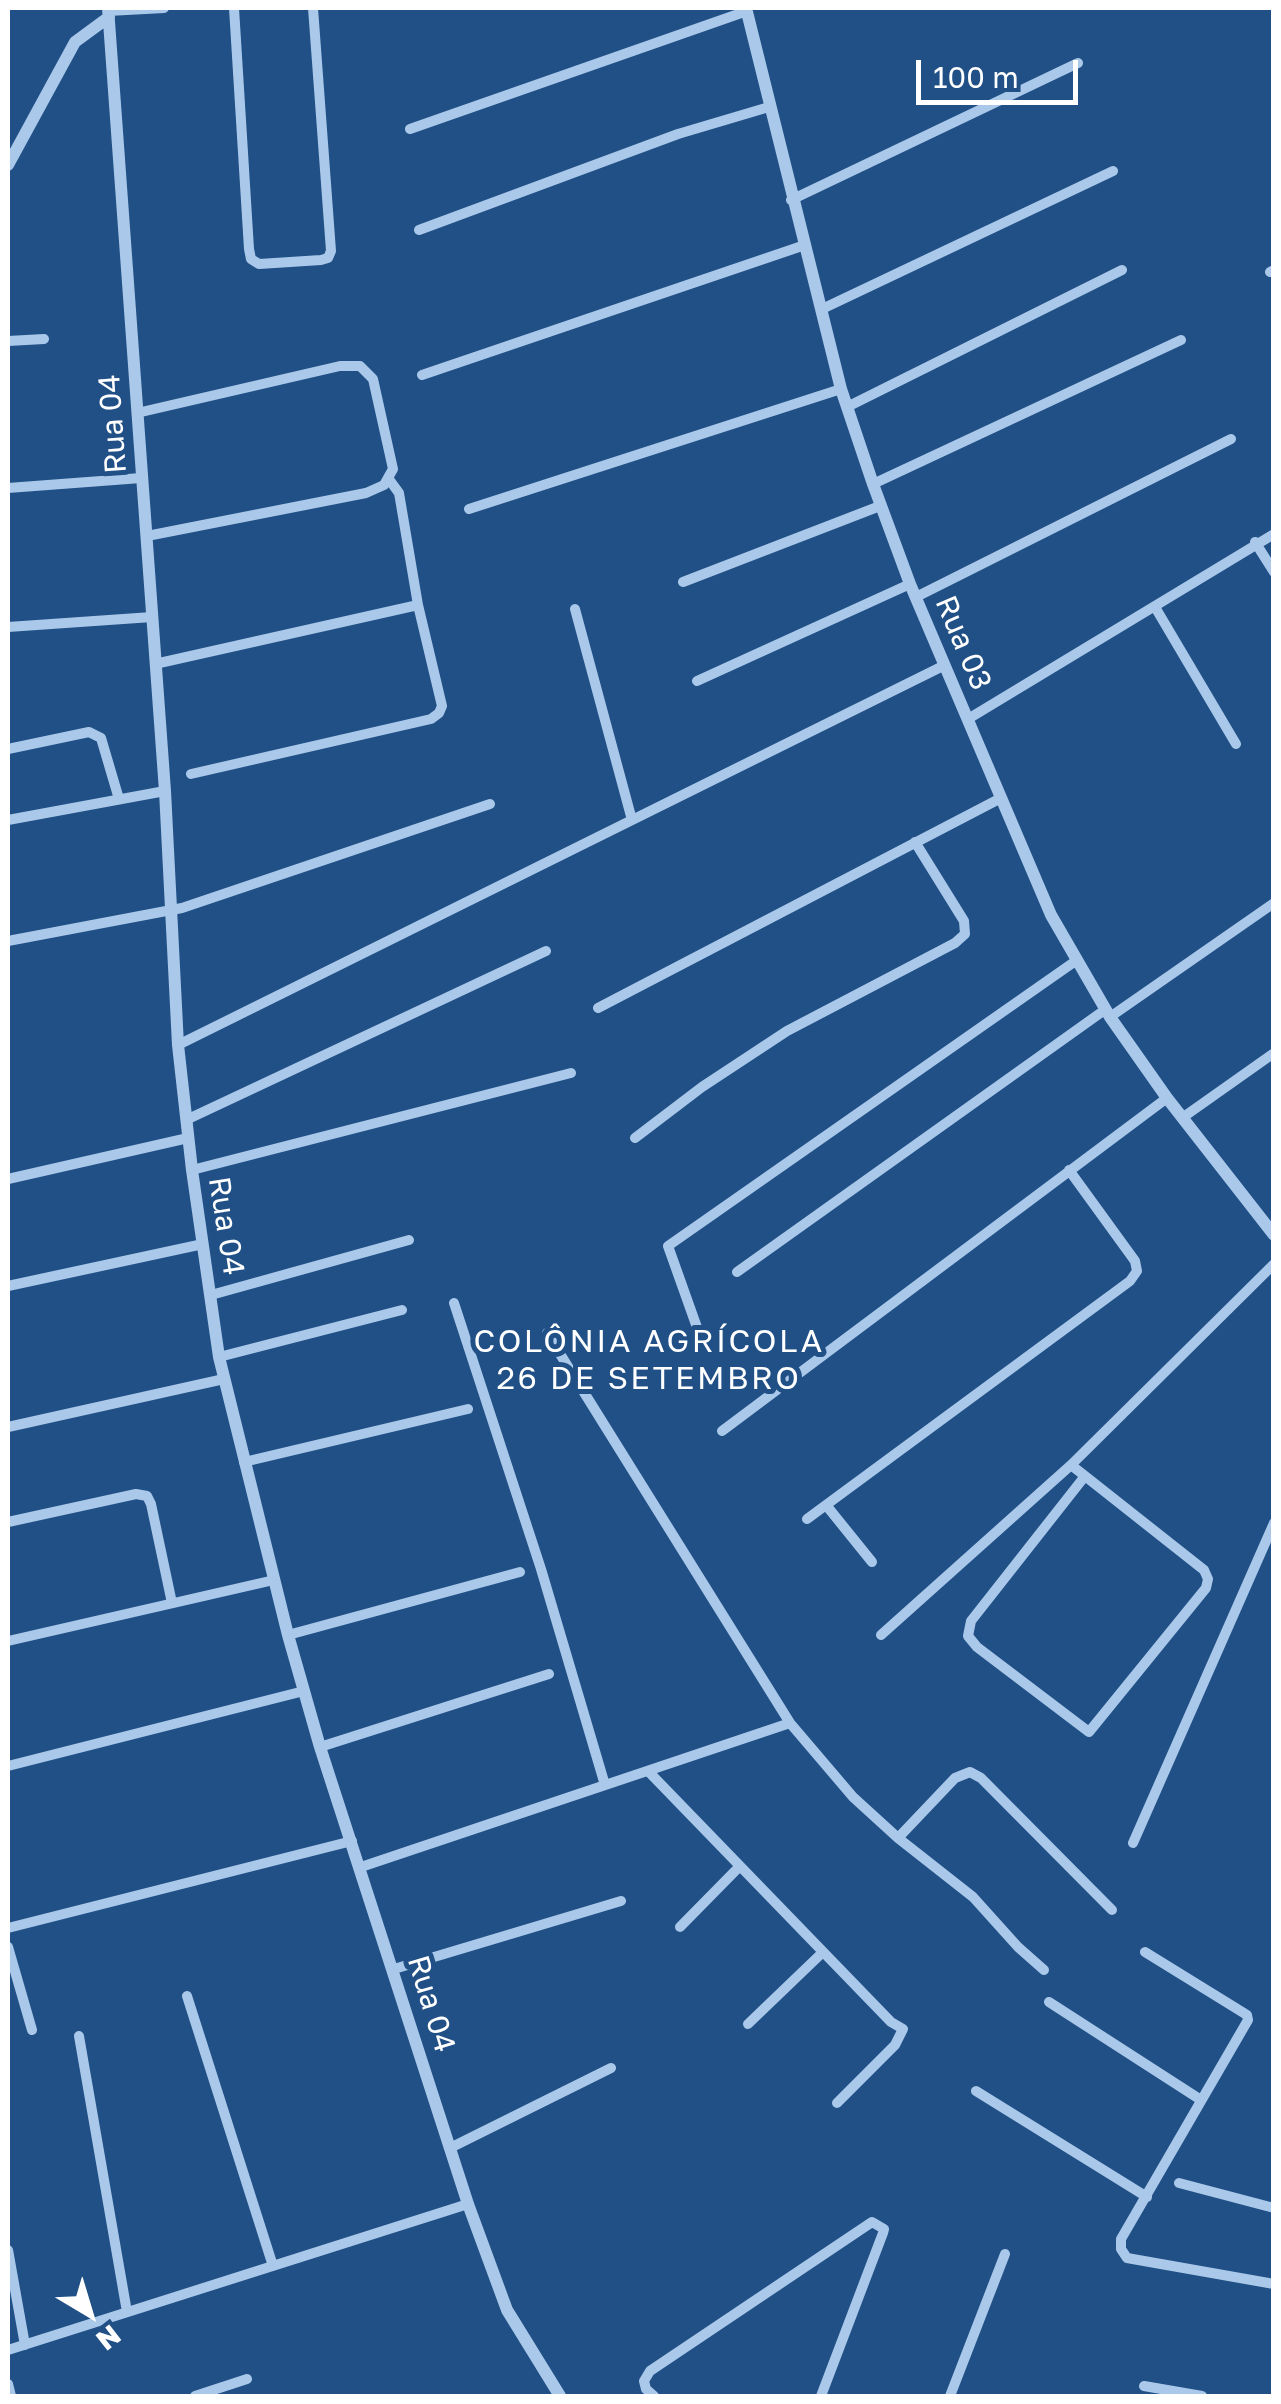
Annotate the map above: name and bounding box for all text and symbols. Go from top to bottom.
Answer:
scale bar [921,40,1084,102]
text: 100 m [933,59,1019,95]
street label: Rua 04 [92,373,134,475]
street label: Rua 03 [927,591,999,695]
street label: Rua 04 [200,1174,252,1278]
district label: COLÔNIA AGRÍCOLA 26 DE SETEMBRO [473,1323,825,1398]
street label: Rua 04 [399,1951,463,2057]
north arrow [40,2264,140,2364]
text: N [90,2318,127,2358]

